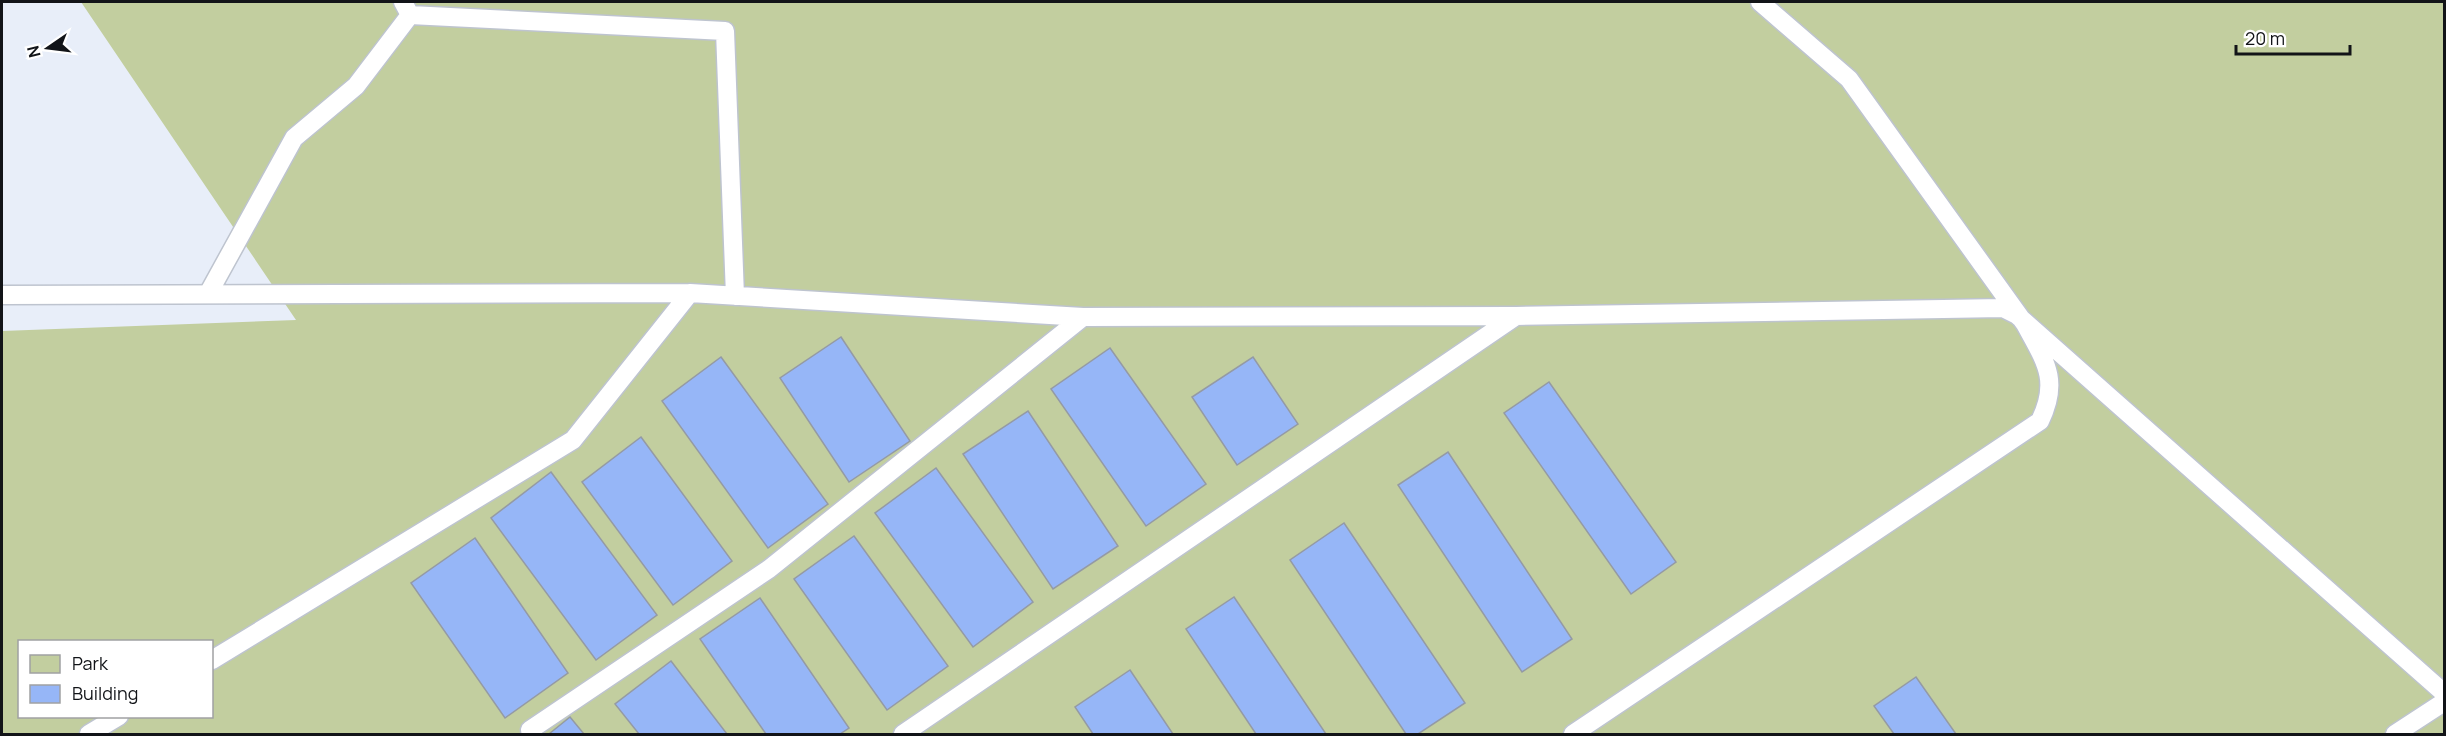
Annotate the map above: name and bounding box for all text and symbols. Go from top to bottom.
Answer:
north arrow [18,18,78,78]
scale bar [2236,18,2350,56]
text: 20 m [2245,26,2285,50]
text: N [21,43,46,60]
legend [18,640,213,718]
text: Park [72,651,109,675]
text: Building [72,681,138,705]

